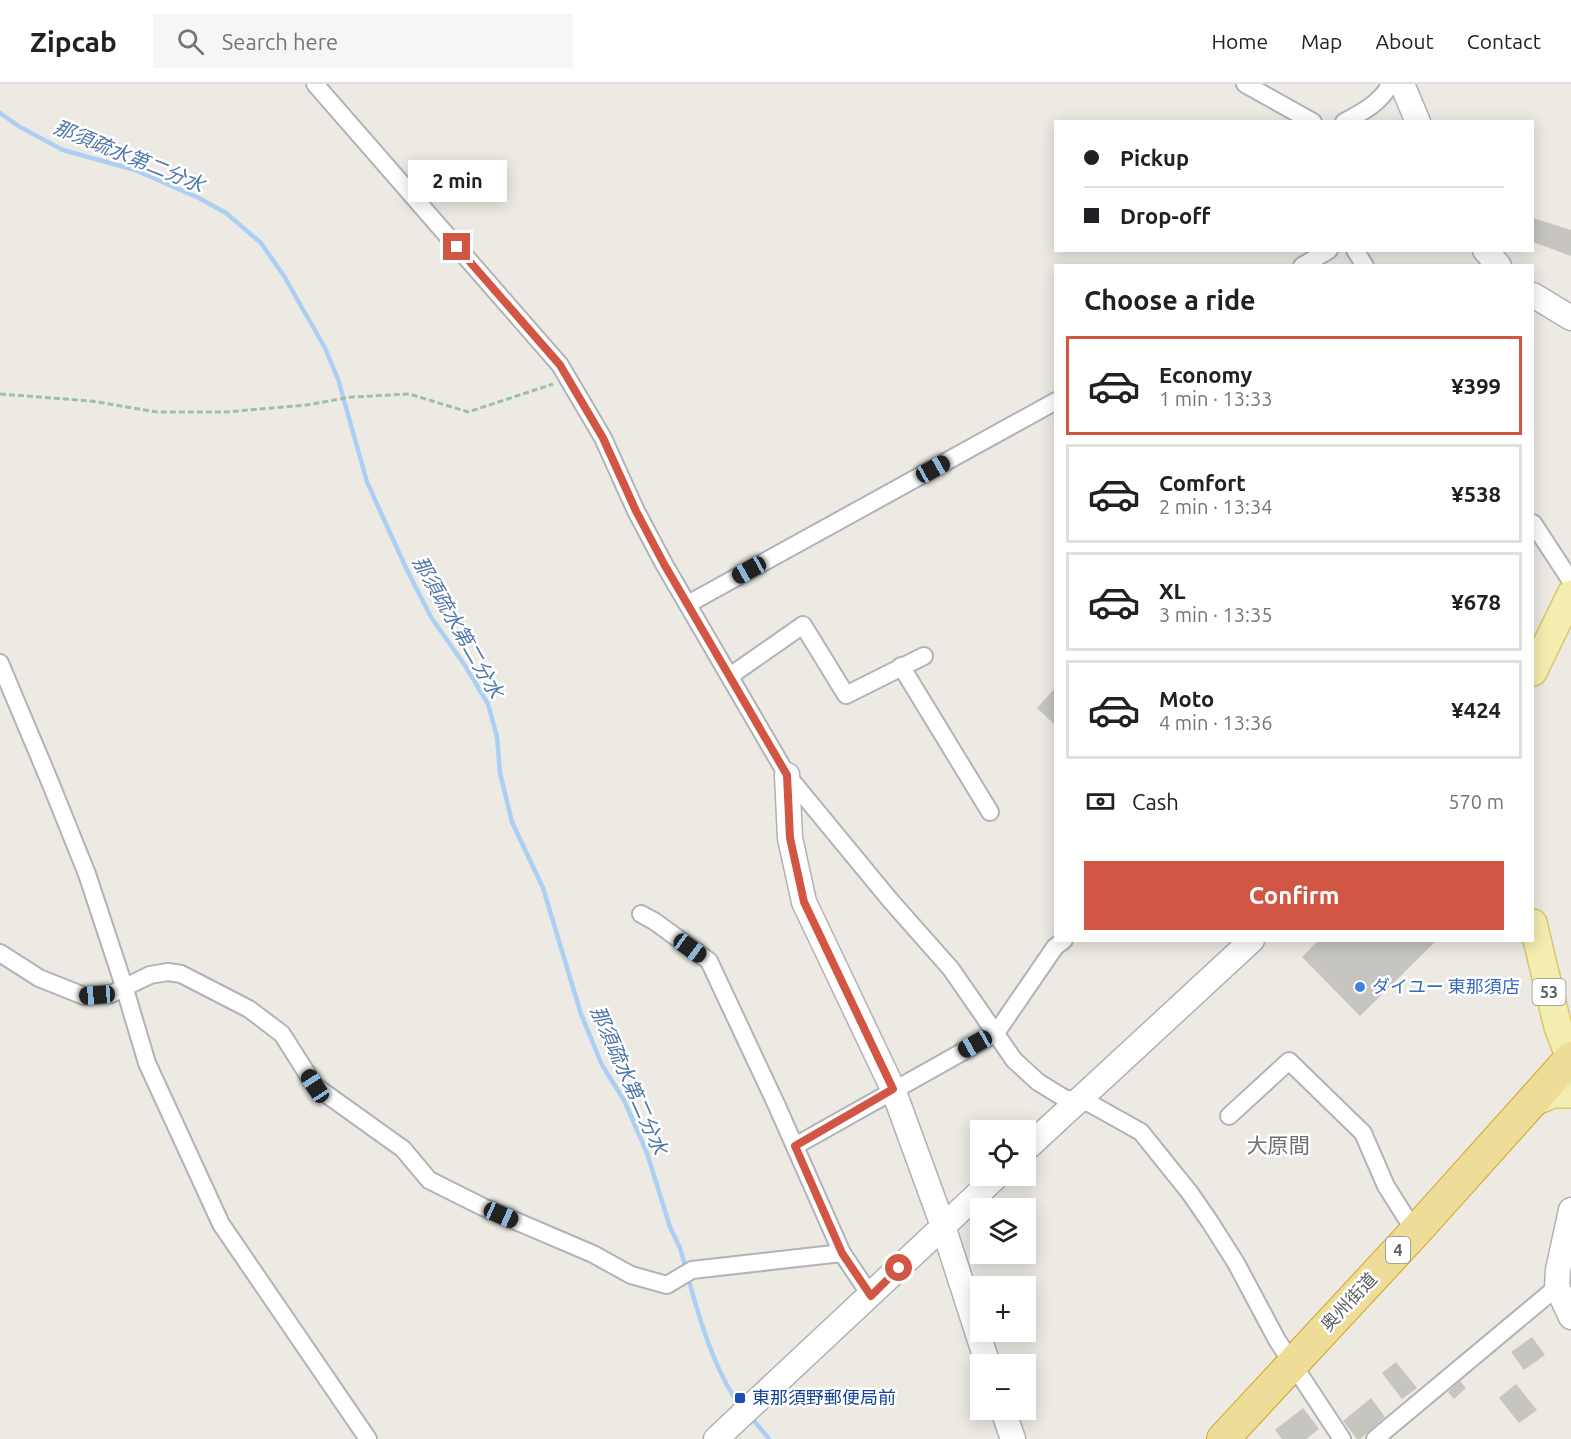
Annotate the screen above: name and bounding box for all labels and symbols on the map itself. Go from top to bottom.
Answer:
water label: 那須疏水第二分水 [51,115,210,197]
callout: 2 min [408,160,506,202]
route end [443,233,470,260]
car [913,452,953,486]
water label: 那須疏水第二分水 [408,552,509,704]
car [729,553,769,587]
car [670,930,710,966]
place label: ダイユー 東那須店 [1372,976,1520,996]
road number: 53 [1532,979,1566,1005]
marker: ダイユー 東那須店 [1353,980,1367,994]
car [78,985,116,1005]
water label: 那須疏水第二分水 [586,1002,673,1159]
car [955,1027,995,1061]
car [298,1066,332,1106]
district label: 大原間 [1247,1133,1310,1157]
car [481,1199,521,1231]
road number: 4 [1386,1237,1410,1263]
route start [885,1254,912,1281]
street label: 奥州街道 [1316,1268,1380,1334]
place label: 東那須野郵便局前 [752,1387,896,1407]
marker: 東那須野郵便局前 [733,1391,747,1405]

